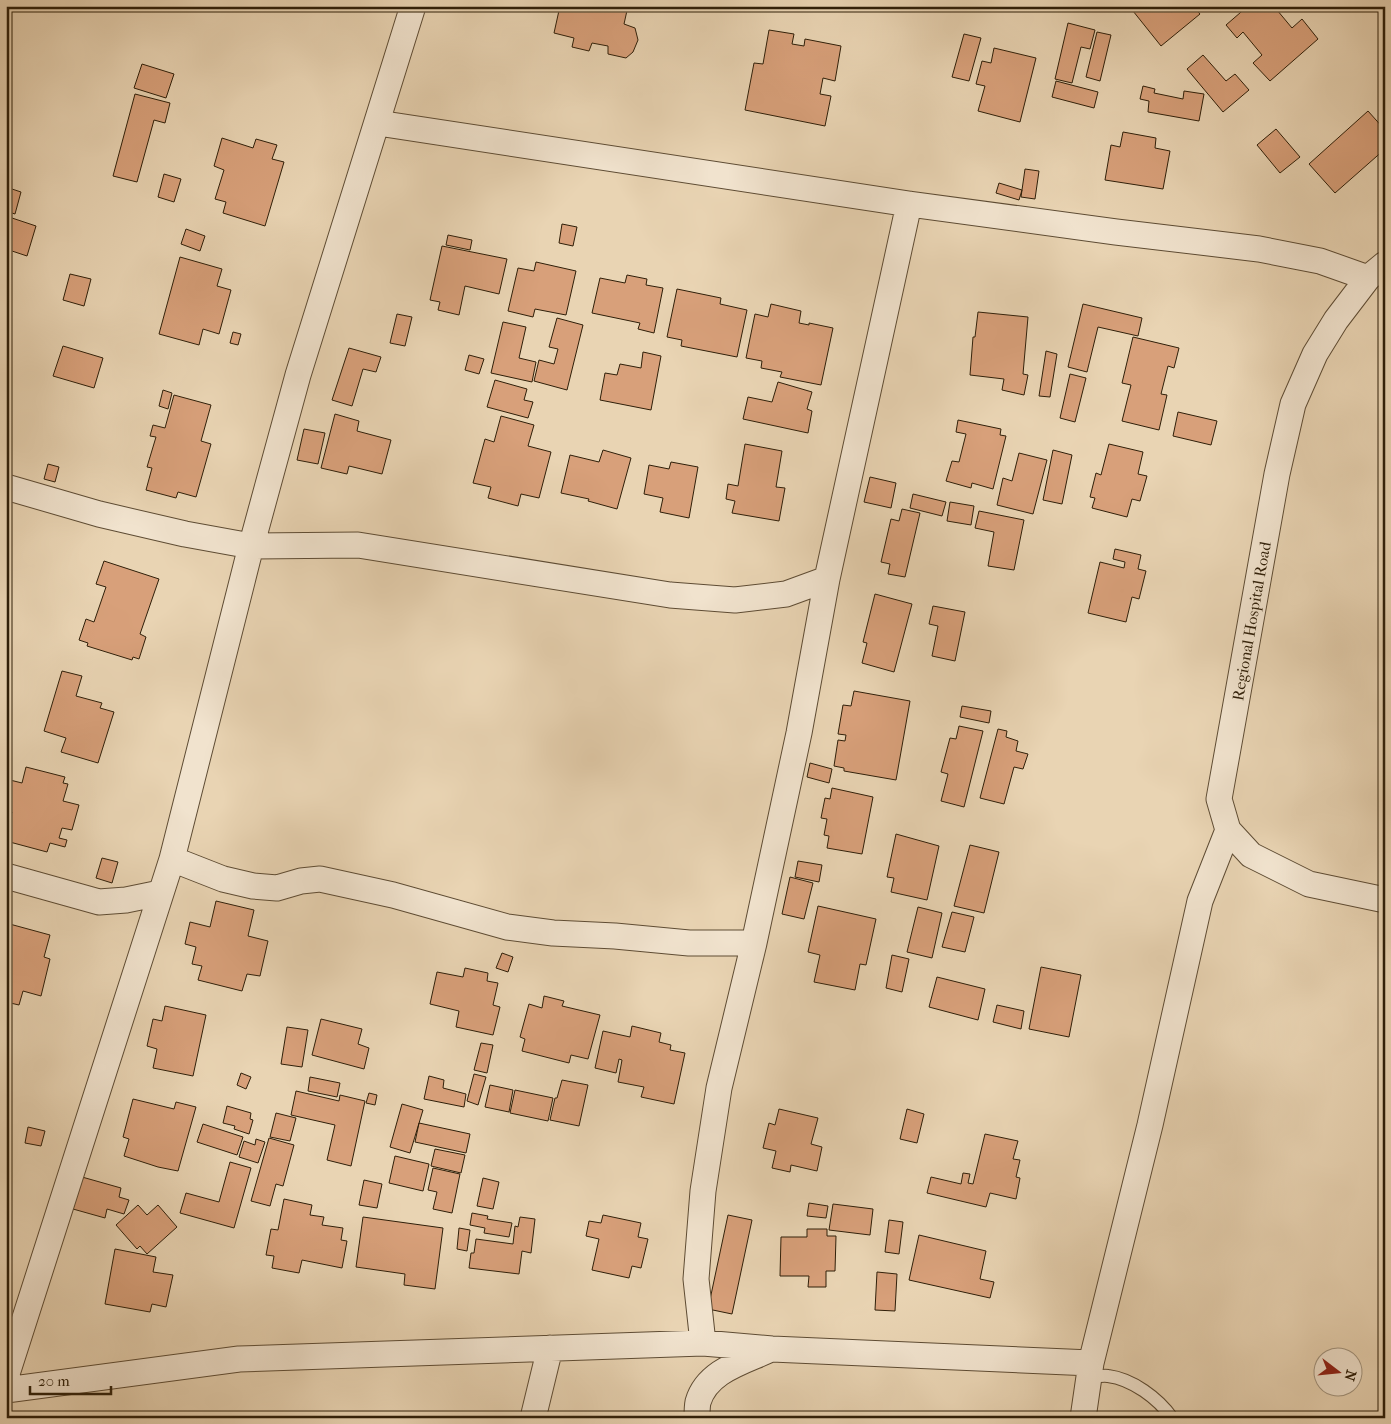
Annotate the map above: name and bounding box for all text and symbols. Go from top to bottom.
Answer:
street label: Regional Hospital Road [1228,540,1275,702]
north arrow [1314,1346,1364,1396]
scale bar [30,1364,111,1396]
text: N [1340,1368,1360,1383]
text: 20 m [38,1372,70,1390]

